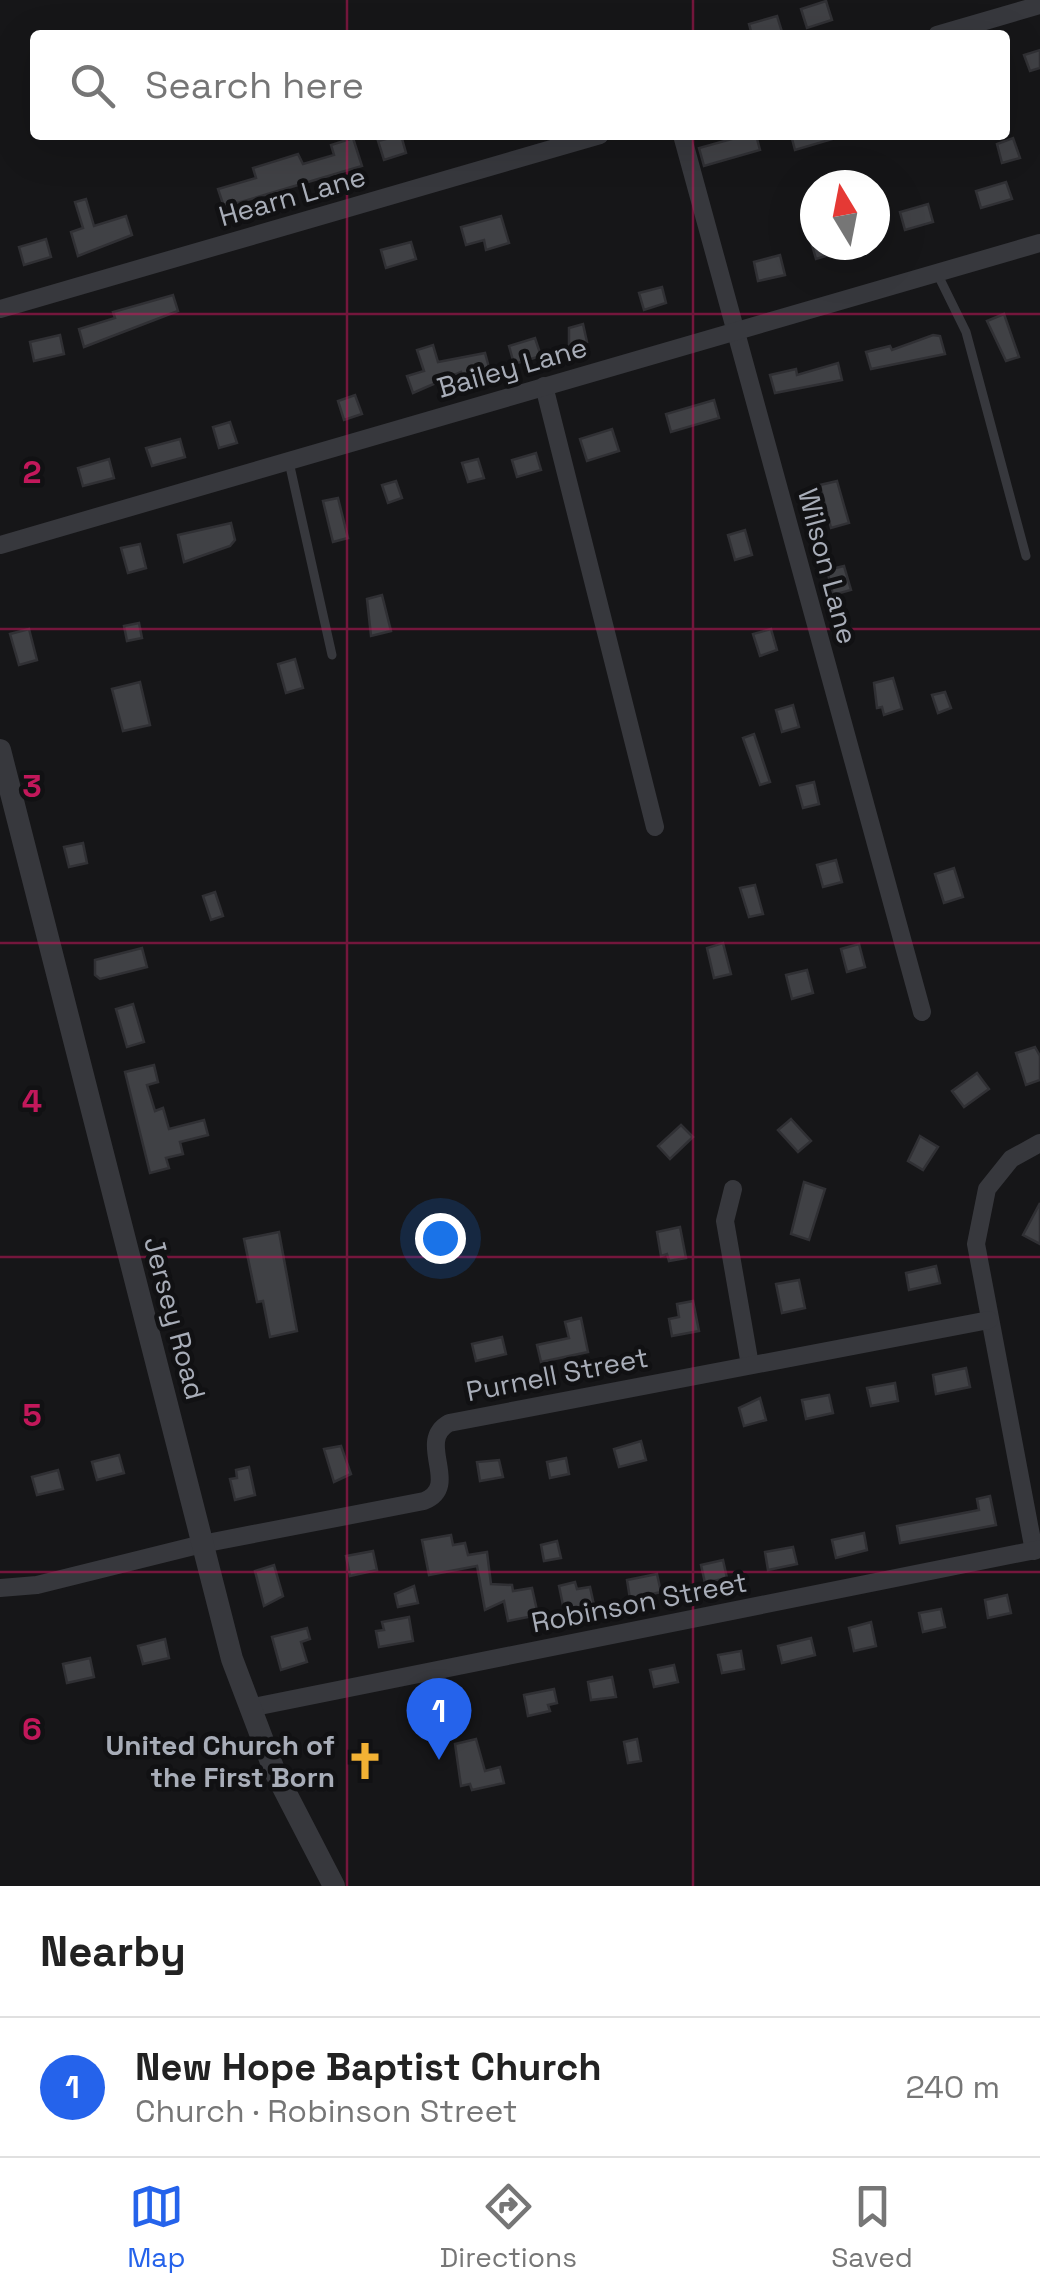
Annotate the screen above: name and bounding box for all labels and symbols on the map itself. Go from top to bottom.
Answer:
street label: Hearn Lane [214,158,370,234]
north arrow [800,170,890,260]
street label: Bailey Lane [433,328,591,406]
text: 2 [22,452,42,492]
street label: Wilson Lane [790,484,866,648]
text: 3 [22,766,42,806]
text: 4 [22,1081,42,1121]
your location [415,1213,466,1264]
street label: Jersey Road [136,1233,214,1403]
street label: Purnell Street [463,1339,651,1409]
text: 5 [22,1395,42,1435]
street label: Robinson Street [528,1563,750,1641]
pin: 1 [406,1678,472,1760]
text: 6 [22,1709,42,1749]
place label: United Church of the First Born [106,1727,335,1795]
church icon: United Church of the First Born [344,1740,386,1782]

